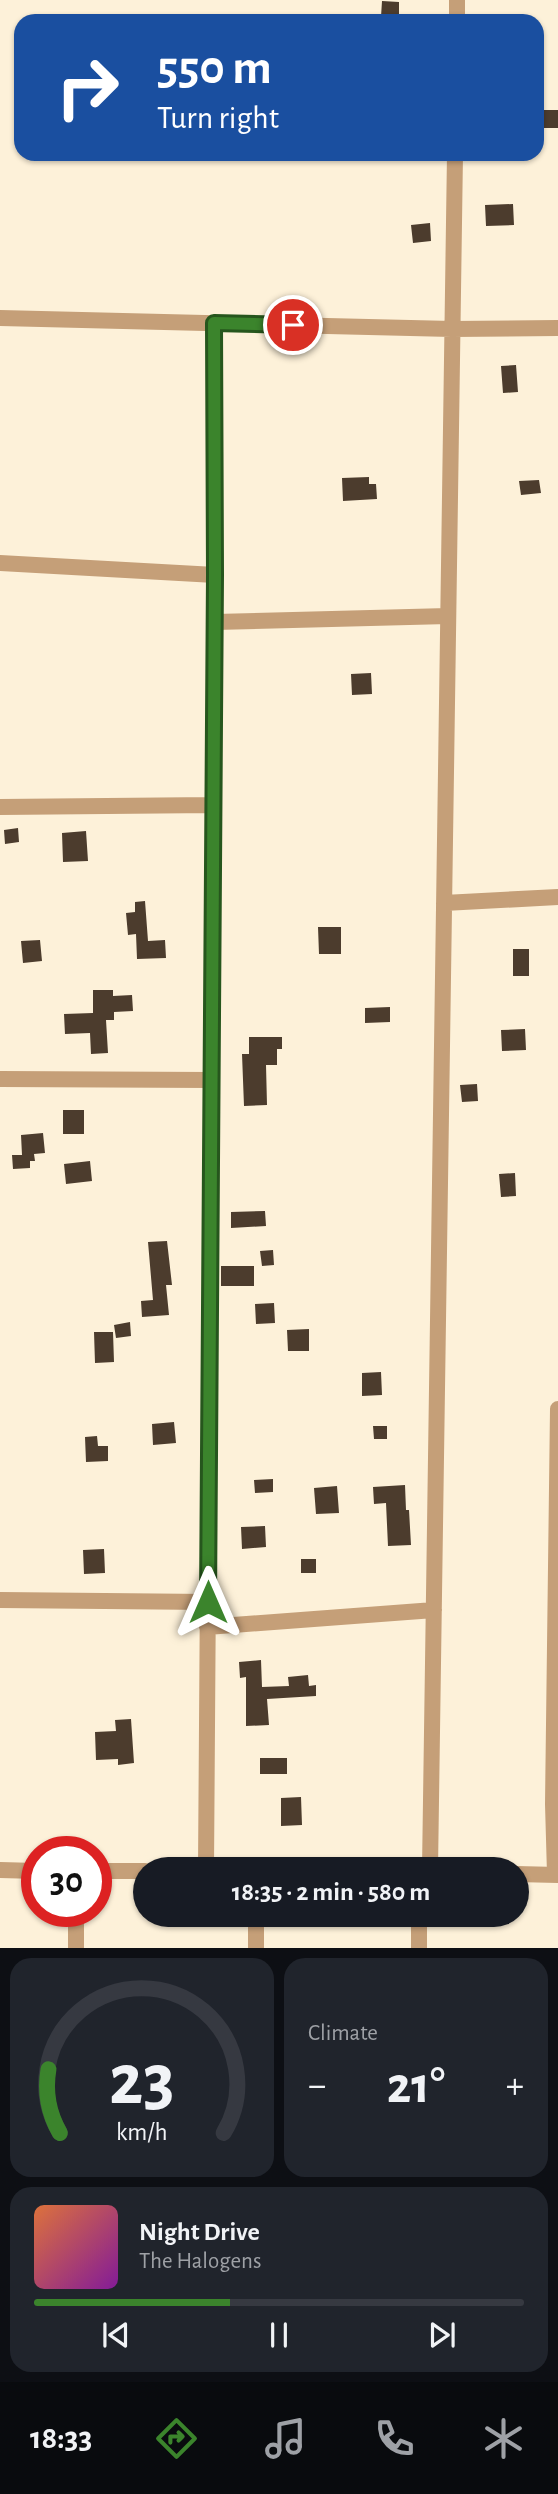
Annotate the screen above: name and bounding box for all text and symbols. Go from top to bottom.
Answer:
icon: right [42,42,133,133]
text: 550 m [157,44,272,93]
text: Turn right [157,102,279,134]
pin [263,295,323,355]
icon: arrive [274,306,312,344]
position arrow [171,1565,245,1639]
speed limit sign: 30 [21,1836,112,1927]
text: 18:35 · 2 min · 580 m [232,1879,430,1905]
text: Climate [308,2022,378,2045]
text: 23 [109,2046,175,2119]
text: 21° [387,2060,445,2112]
text: − [308,2067,326,2105]
text: + [506,2067,524,2105]
text: km/h [116,2120,168,2145]
text: Night Drive [139,2219,260,2245]
text: The Halogens [139,2250,261,2273]
icon: previous [97,2316,135,2354]
icon: pause [260,2316,298,2354]
icon: next [423,2316,461,2354]
icon: directions [152,2414,201,2463]
icon: music [261,2414,310,2463]
icon: phone [370,2414,419,2463]
icon: climate [479,2414,528,2463]
text: 18:33 [30,2422,92,2454]

